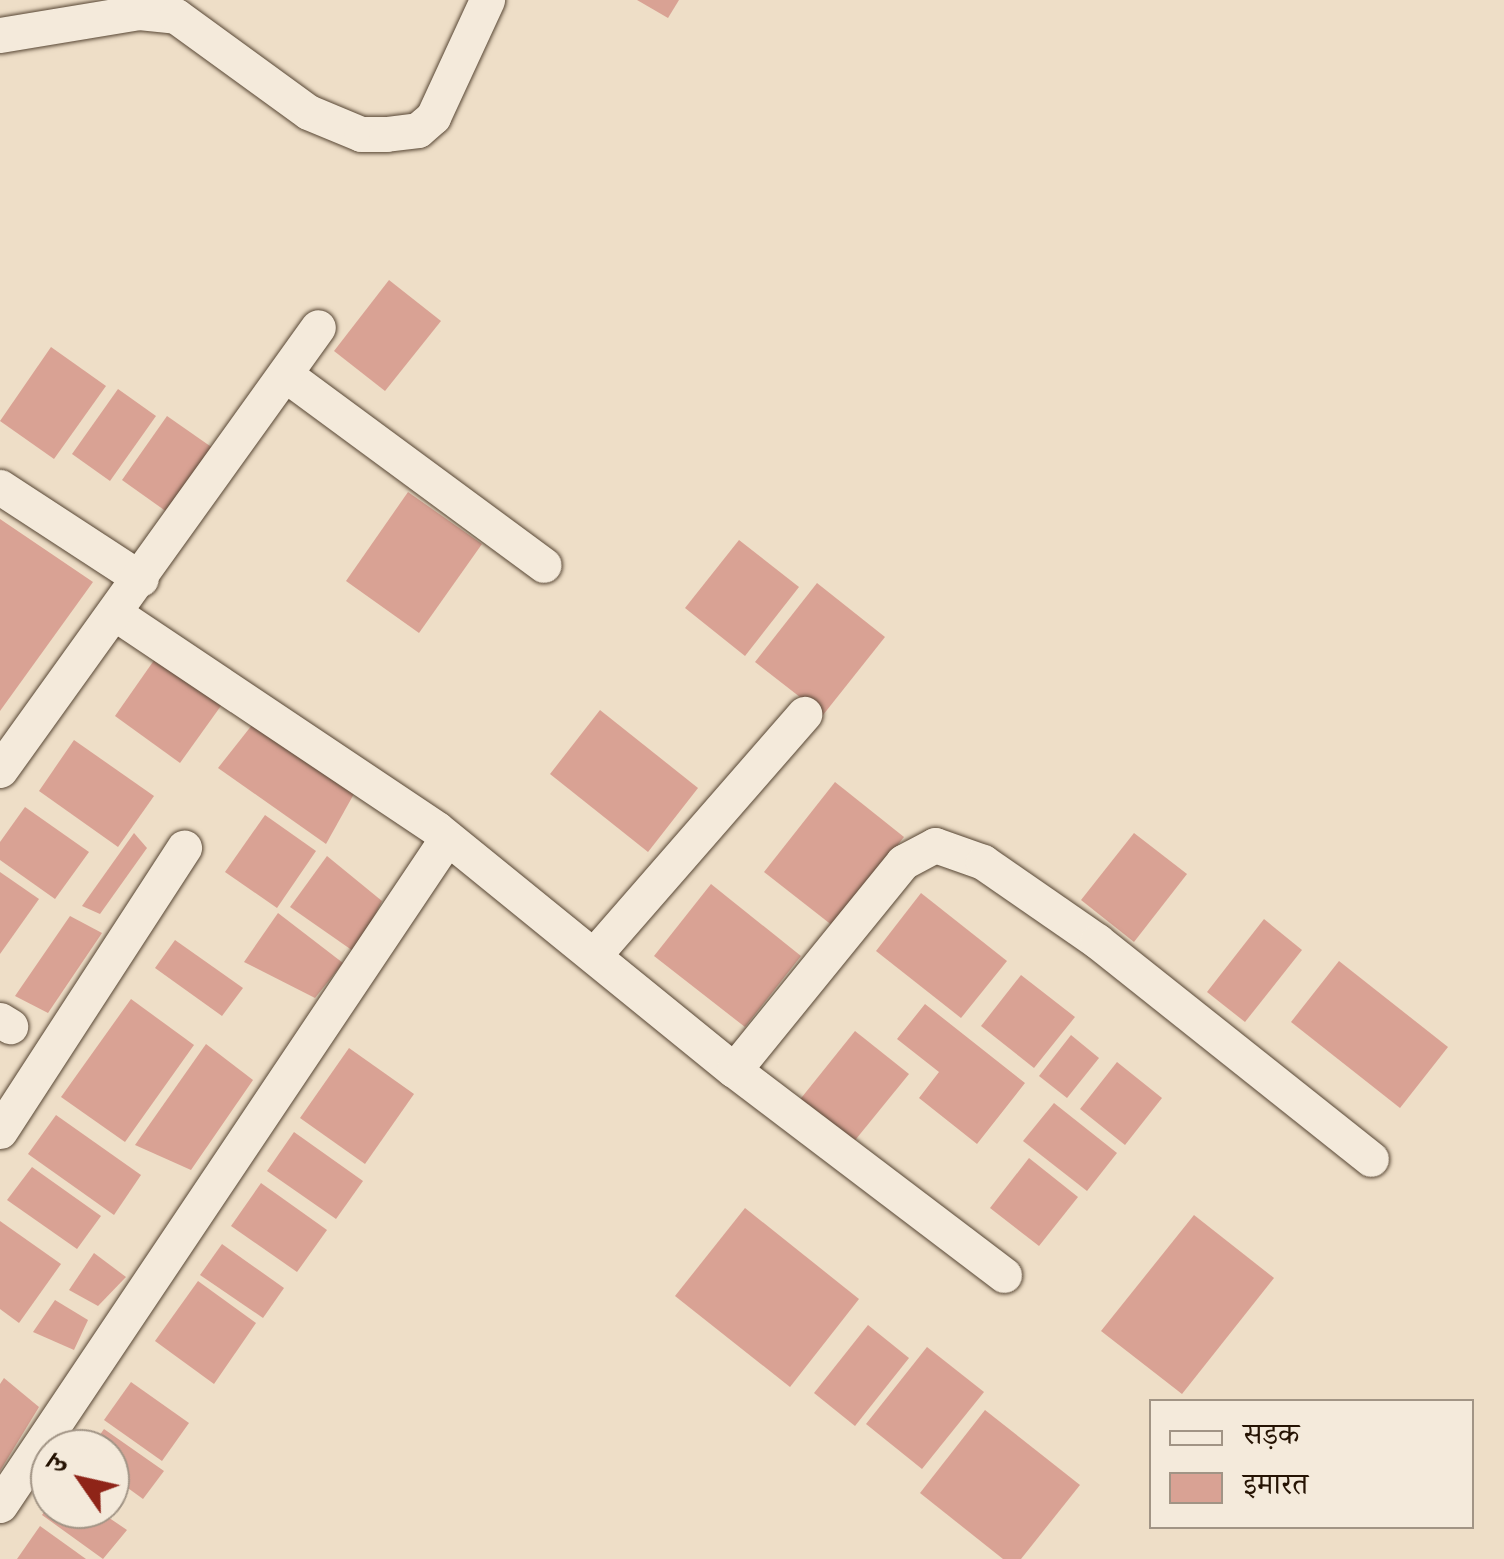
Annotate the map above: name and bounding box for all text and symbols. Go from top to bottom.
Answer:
legend [1149,1399,1474,1529]
text: सड़क [1243,1414,1299,1453]
north arrow [30,1429,130,1529]
text: उ [38,1447,76,1479]
text: इमारत [1243,1464,1308,1503]

